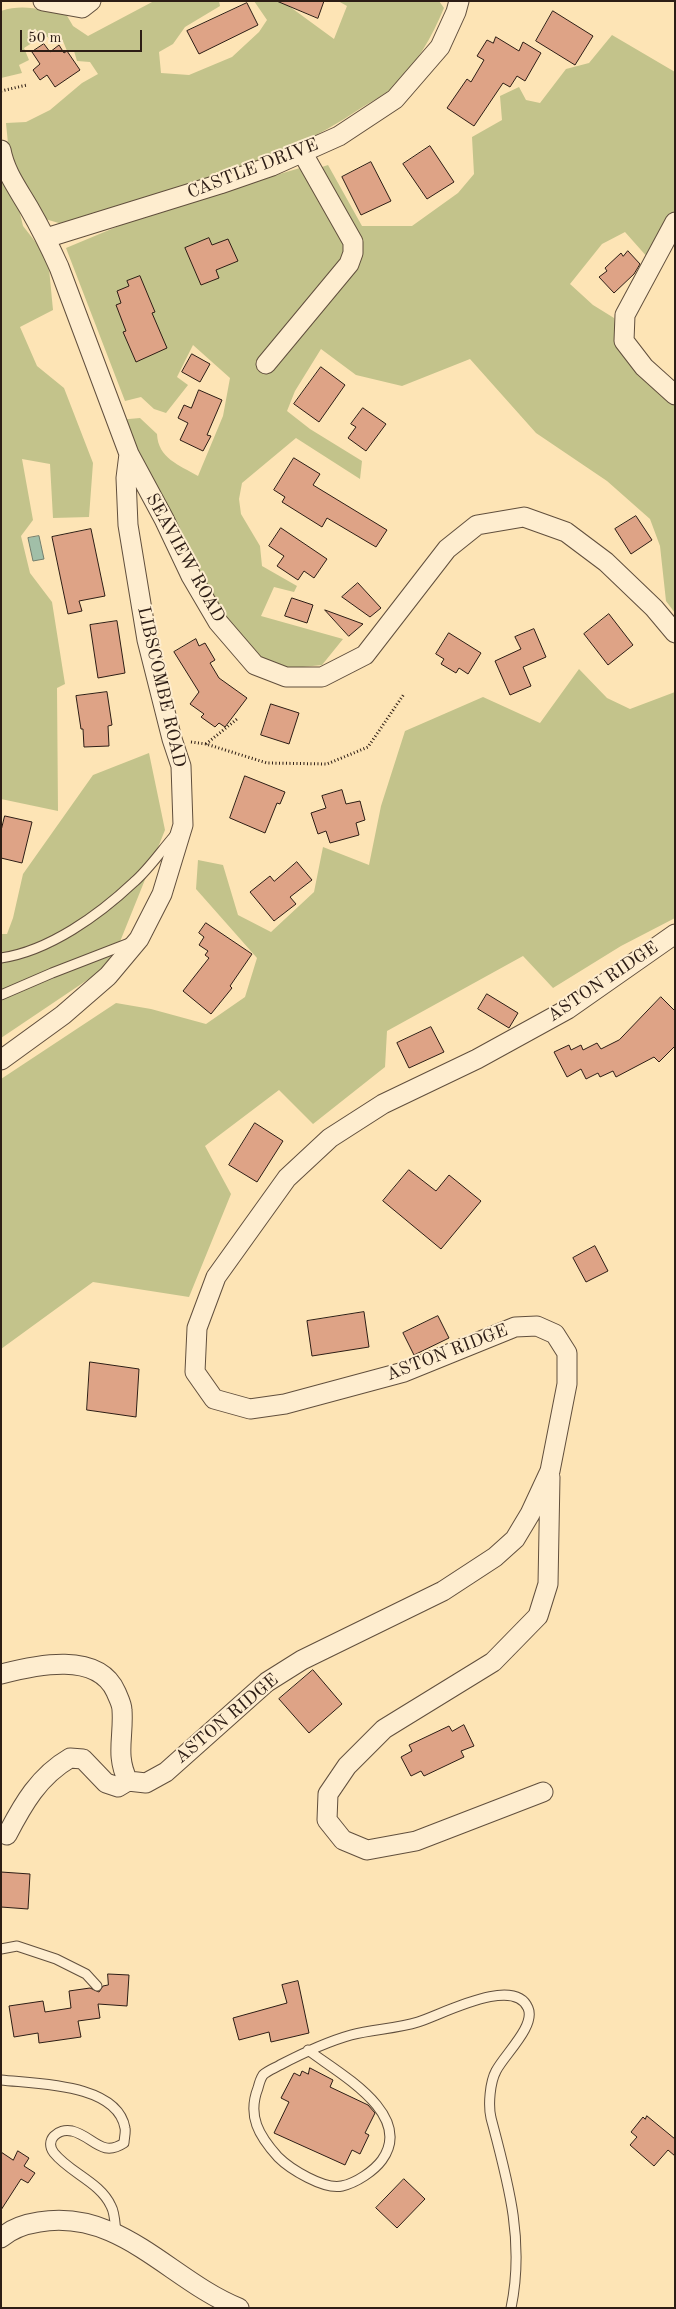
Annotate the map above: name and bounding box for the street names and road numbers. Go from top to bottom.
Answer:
street label: CASTLE DRIVE [184,134,322,204]
street label: SEAVIEW ROAD [141,490,229,626]
street label: LIBSCOMBE ROAD [132,604,190,770]
street label: ASTON RIDGE [544,937,662,1027]
street label: ASTON RIDGE [383,1320,511,1386]
street label: ASTON RIDGE [171,1669,283,1769]

